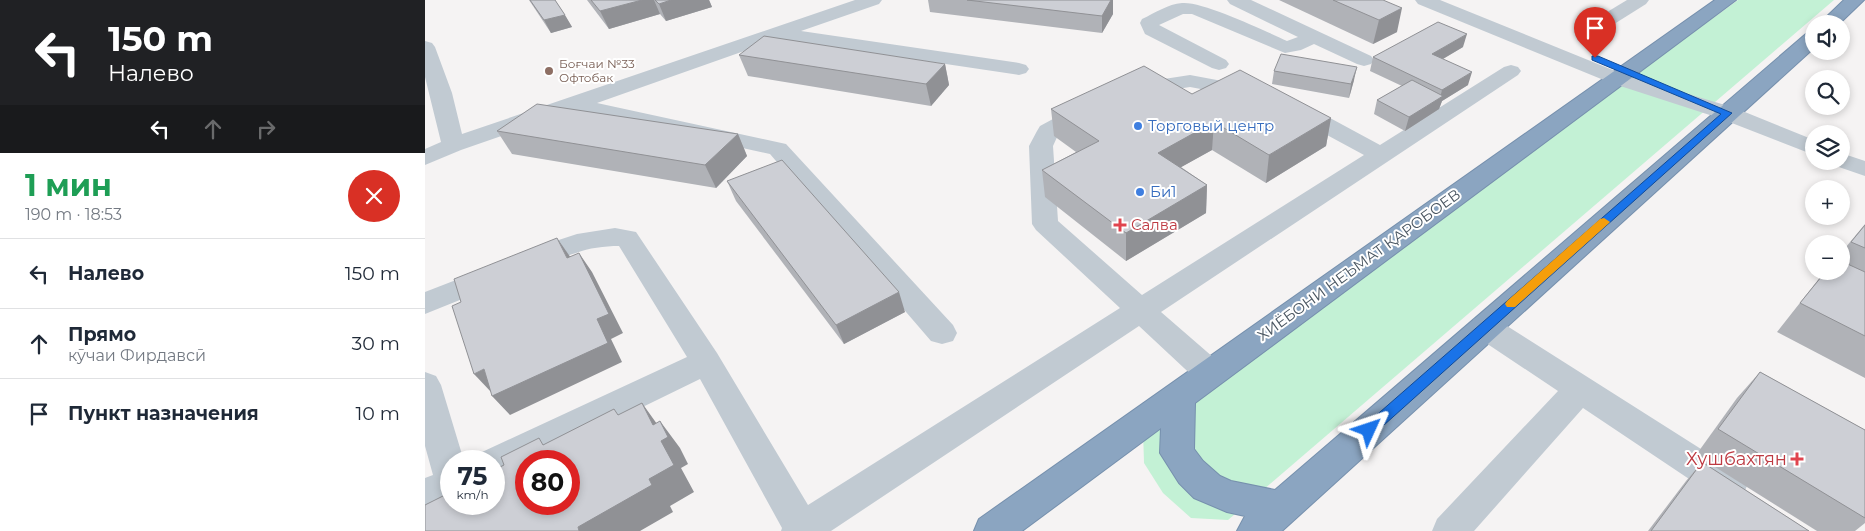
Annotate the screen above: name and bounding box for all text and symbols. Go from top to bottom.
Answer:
pin [1574,7,1616,58]
icon: arrive [1581,14,1609,42]
map controls [1805,15,1850,280]
button: sound [1805,15,1850,60]
text: 150 m [108,17,213,60]
icon: left [25,20,90,85]
place label: Боғчаи №33 Офтобак [559,56,635,85]
text: Налево [108,60,194,87]
marker: Боғчаи №33 Офтобак [543,65,555,77]
button: search [1805,70,1850,115]
icon: left [146,115,174,143]
icon: ahead [199,115,227,143]
icon: right [252,115,280,143]
place label: Торговый центр [1148,116,1274,135]
marker: Торговый центр [1132,120,1144,132]
button: layers [1805,125,1850,170]
text: 1 мин [25,167,112,204]
button: close [348,170,400,222]
button: + [1805,180,1850,225]
place label: Би1 [1150,182,1177,201]
street label: ХИЁБОНИ НЕЪМАТ ҚАРОБОЕВ [1253,185,1464,345]
marker: Би1 [1134,186,1146,198]
text: 190 m · 18:53 [25,205,122,224]
place label: Салва [1131,215,1178,234]
marker: Салва [1113,218,1127,232]
button: − [1805,235,1850,280]
icon: left [25,260,53,288]
text: Налево [68,262,144,285]
text: 150 m [345,262,400,285]
text: Прямо [68,323,136,346]
icon: ahead [25,330,53,358]
text: 30 m [352,332,400,355]
text: кӯчаи Фирдавсӣ [68,346,206,365]
icon: arrive [25,400,53,428]
text: Пункт назначения [68,402,259,425]
text: 10 m [355,402,400,425]
position arrow [1342,403,1394,455]
place label: Хушбахтян [1686,448,1787,470]
speed limit sign: 80 [515,450,580,515]
marker: Хушбахтян [1791,453,1803,465]
text: 75 [458,461,487,491]
text: km/h [456,487,489,502]

